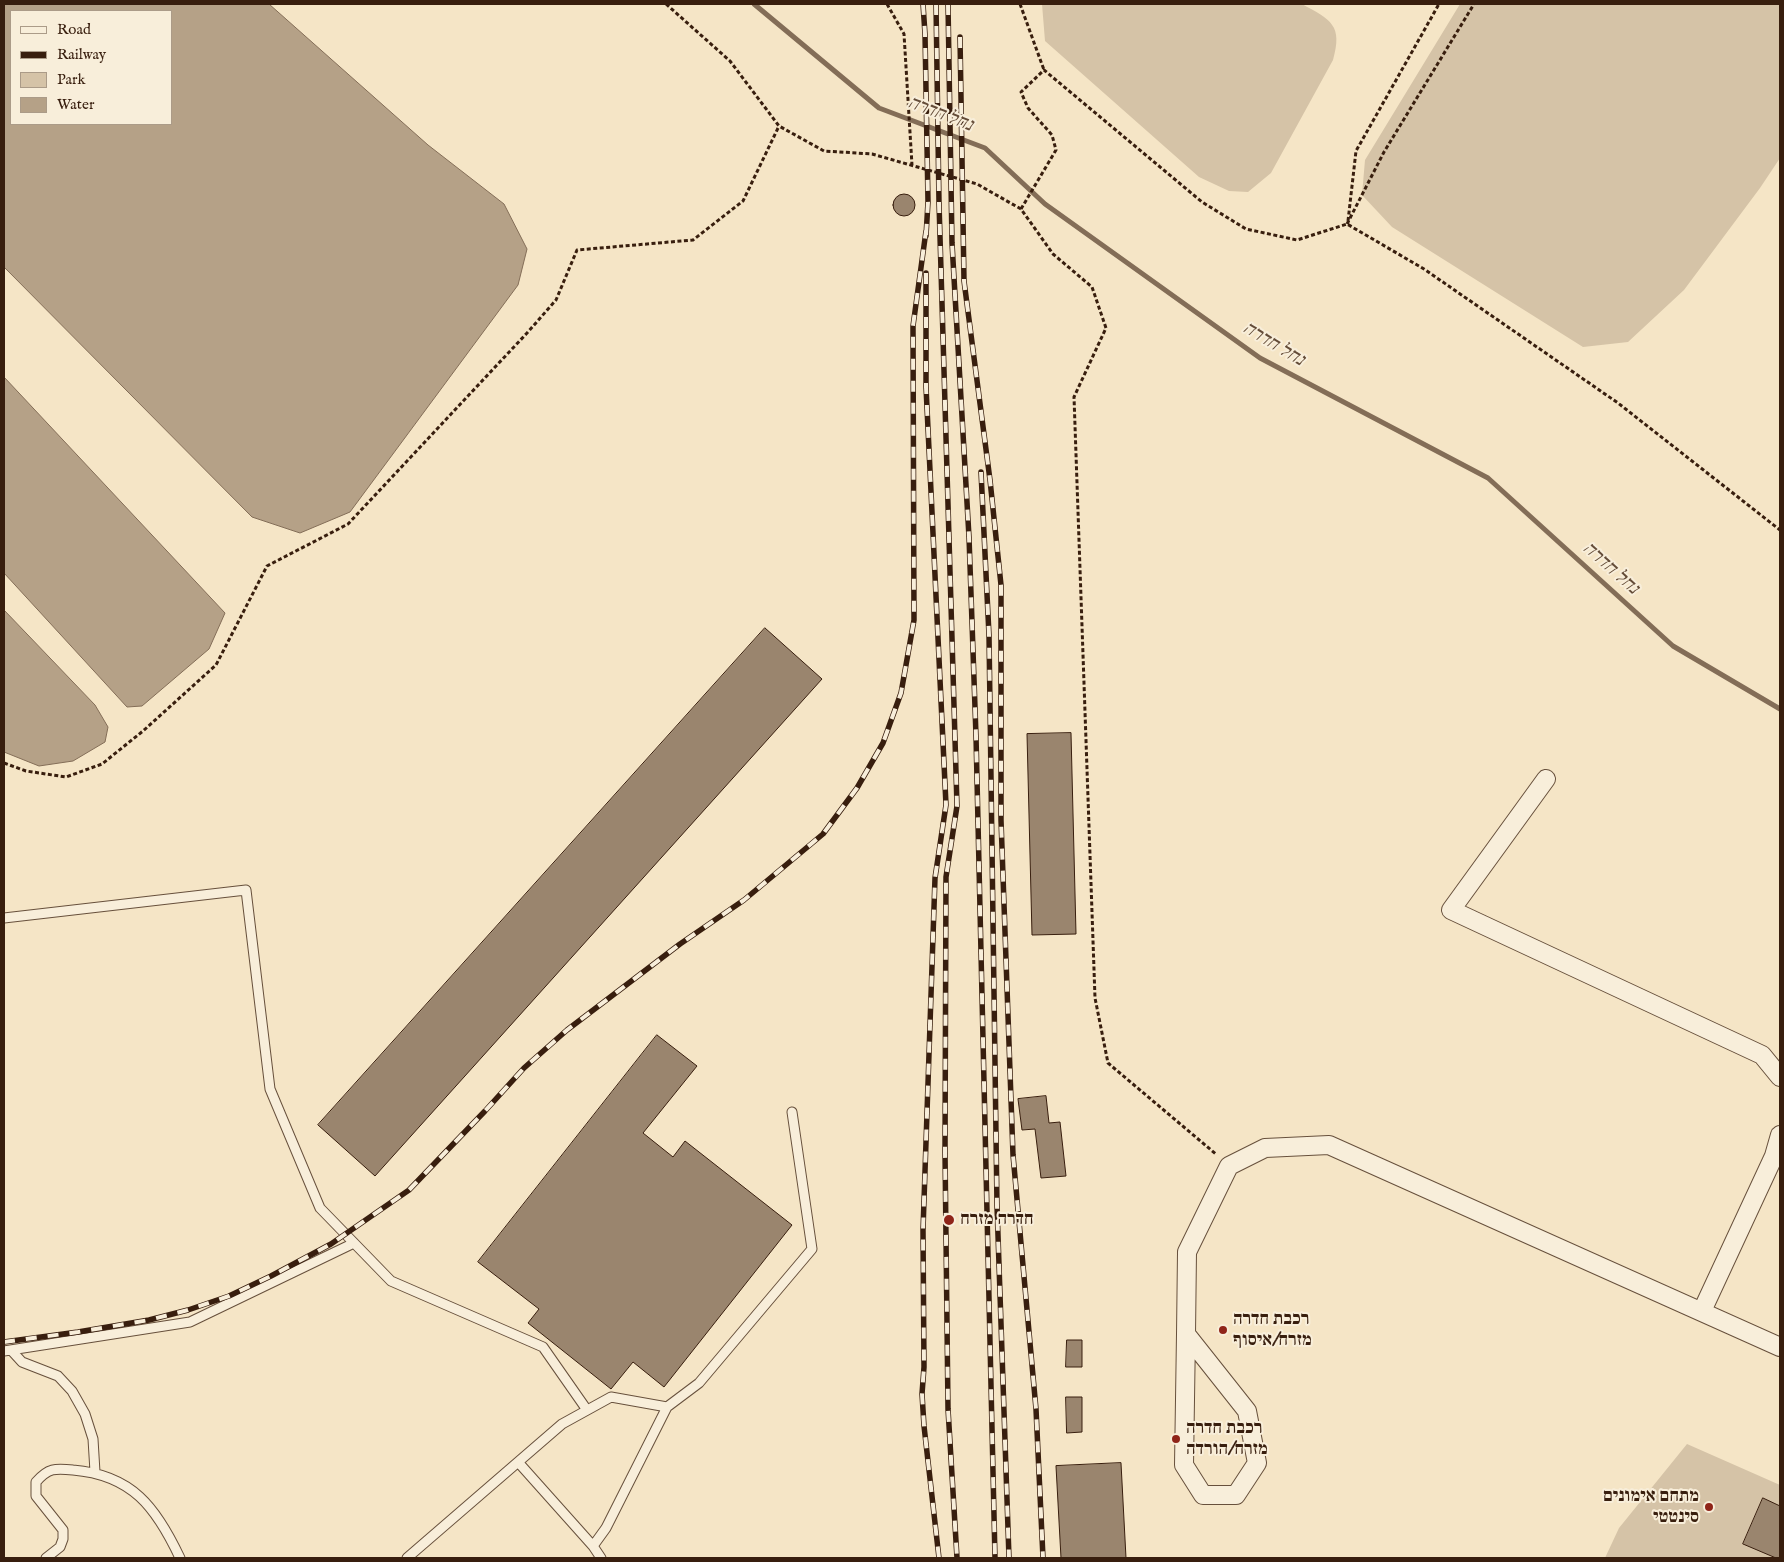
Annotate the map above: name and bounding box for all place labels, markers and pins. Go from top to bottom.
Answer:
place label: חדרה מזרח [960,1209,1033,1231]
marker: חדרה מזרח [942,1213,956,1227]
place label: רכבת חדרה מזרח/איסוף [1233,1309,1312,1352]
marker: רכבת חדרה מזרח/איסוף [1217,1324,1229,1336]
place label: רכבת חדרה מזרח/הורדה [1186,1418,1268,1460]
marker: רכבת חדרה מזרח/הורדה [1170,1433,1182,1445]
place label: מתחם אימונים סינטטי [1603,1486,1699,1528]
marker: מתחם אימונים סינטטי [1703,1501,1715,1513]

